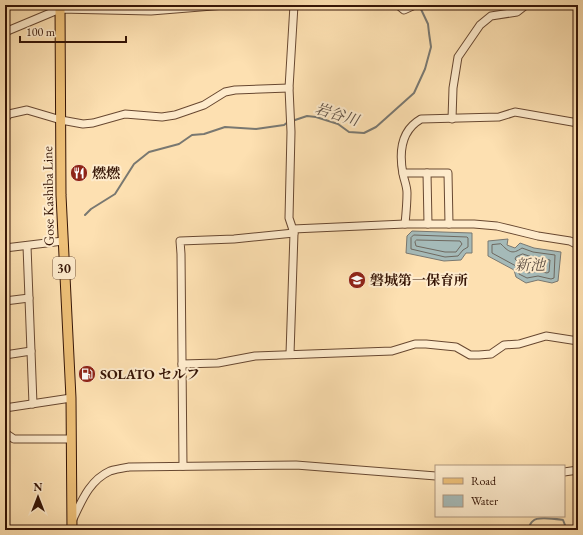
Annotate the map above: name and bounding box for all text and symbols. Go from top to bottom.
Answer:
scale bar [20,18,126,44]
text: 100 m [26,24,56,40]
water label: 岩谷川 [313,98,363,130]
street label: Gose Kashiba Line [38,145,58,246]
restaurant icon: 燃燃 [69,163,89,183]
place label: 燃燃 [92,164,121,182]
water label: 新池 [515,255,547,274]
road number: 30 [53,257,75,279]
school or university icon: 磐城第一保育所 [347,270,367,290]
place label: 磐城第一保育所 [370,271,468,289]
fuel station icon: SOLATO セルフ [77,364,97,384]
place label: SOLATO セルフ [100,365,200,383]
legend [435,465,565,517]
text: Road [471,473,497,489]
north arrow [18,477,58,517]
text: N [34,480,43,494]
text: Water [471,493,498,509]

